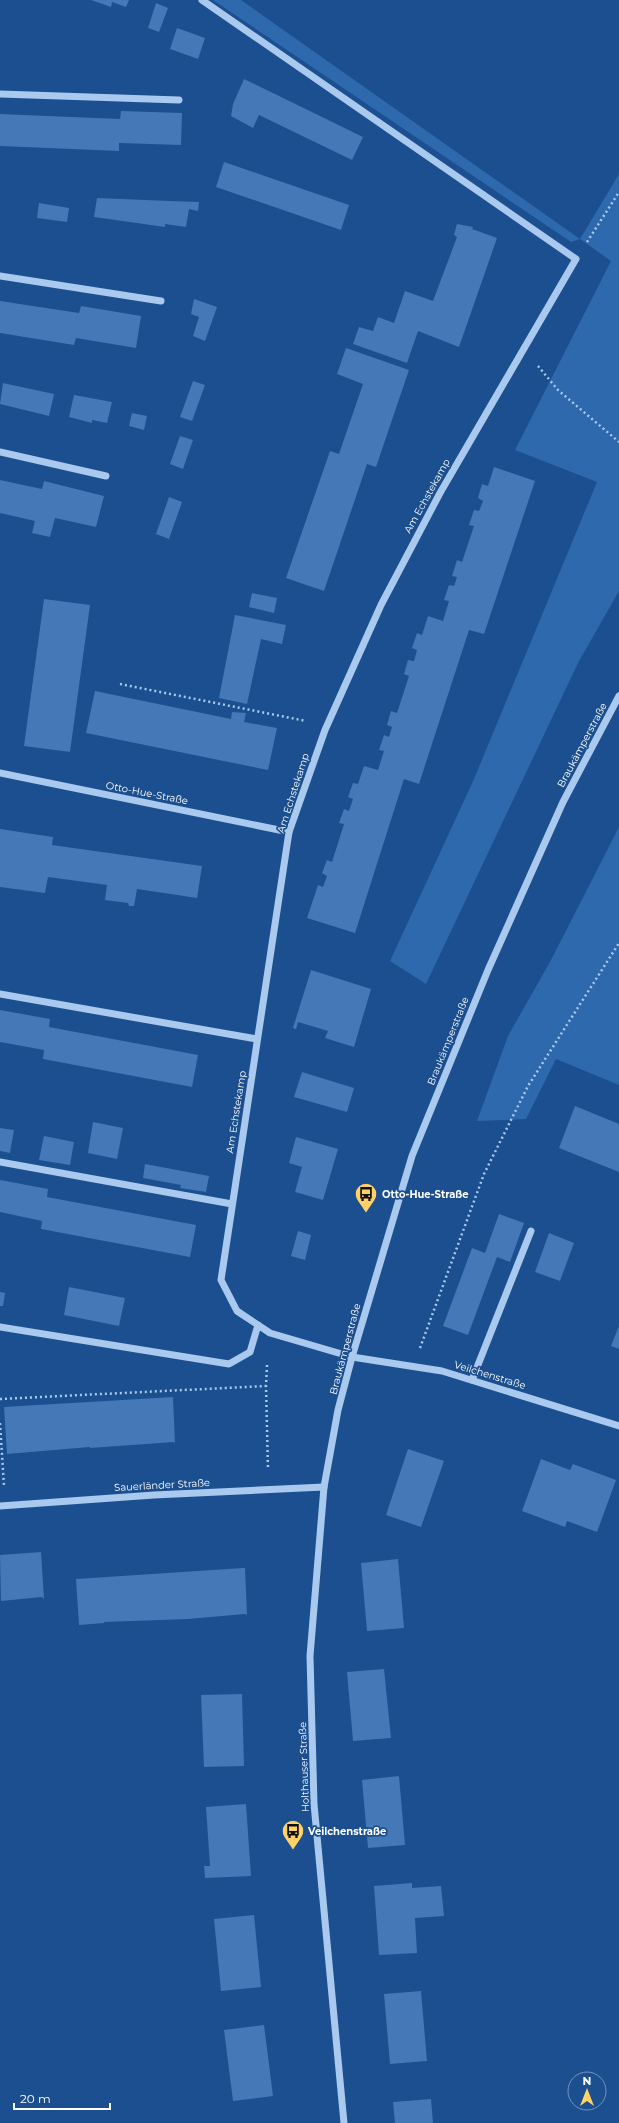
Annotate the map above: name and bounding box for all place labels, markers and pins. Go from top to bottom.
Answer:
bus stop icon: Otto-Hue-Straße [353,1181,379,1214]
place label: Otto-Hue-Straße [382,1188,469,1201]
bus stop icon: Veilchenstraße [280,1818,306,1851]
place label: Veilchenstraße [307,1825,386,1838]

